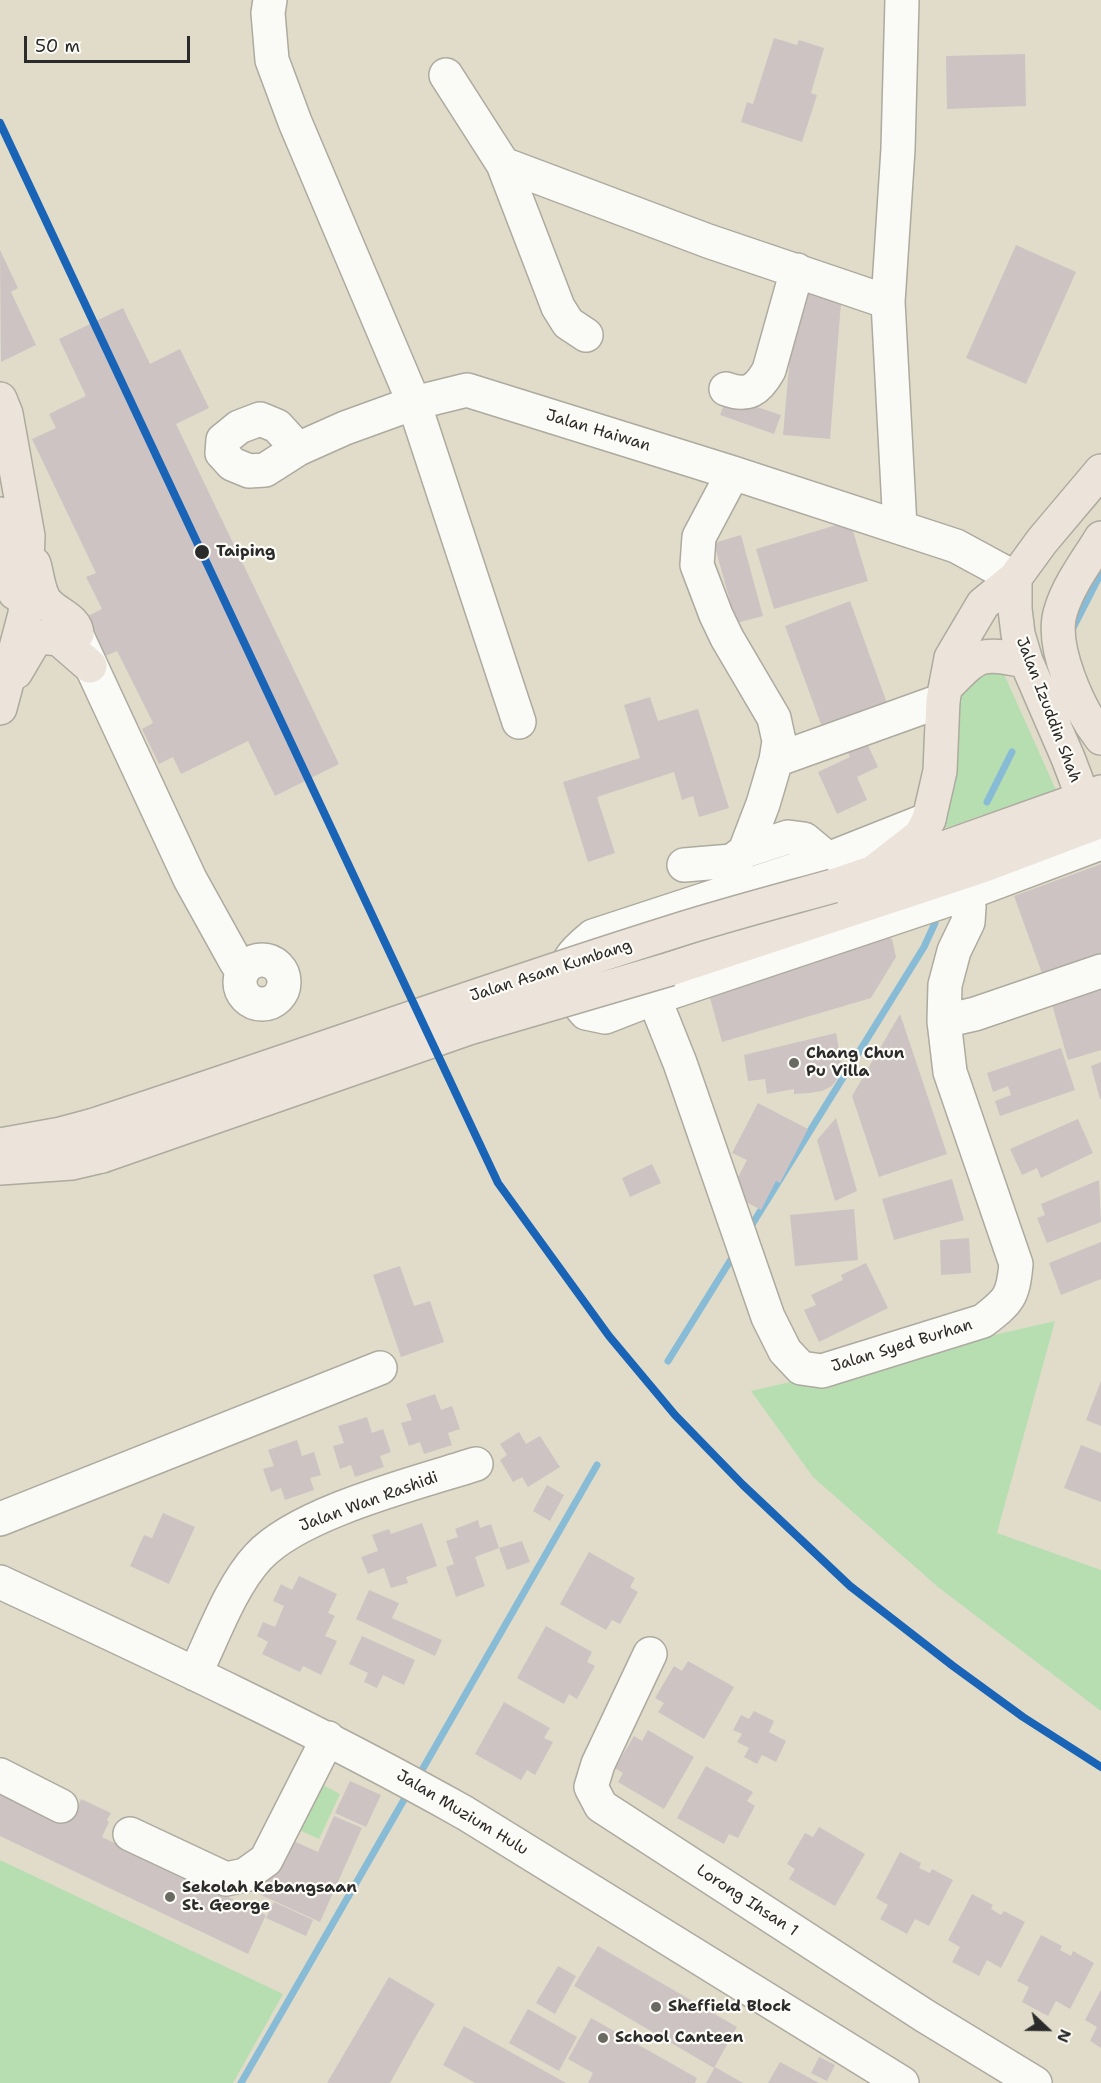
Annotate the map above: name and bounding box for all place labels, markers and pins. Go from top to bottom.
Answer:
place label: Taiping [216,542,275,562]
marker: Taiping [193,543,211,561]
place label: Chang Chun Pu Villa [806,1044,904,1082]
marker: Chang Chun Pu Villa [787,1056,801,1070]
place label: Sekolah Kebangsaan St. George [182,1878,357,1916]
marker: Sekolah Kebangsaan St. George [163,1890,177,1904]
place label: Sheffield Block [668,1997,791,2017]
marker: Sheffield Block [649,2000,663,2014]
place label: School Canteen [615,2028,743,2048]
marker: School Canteen [596,2031,610,2045]

